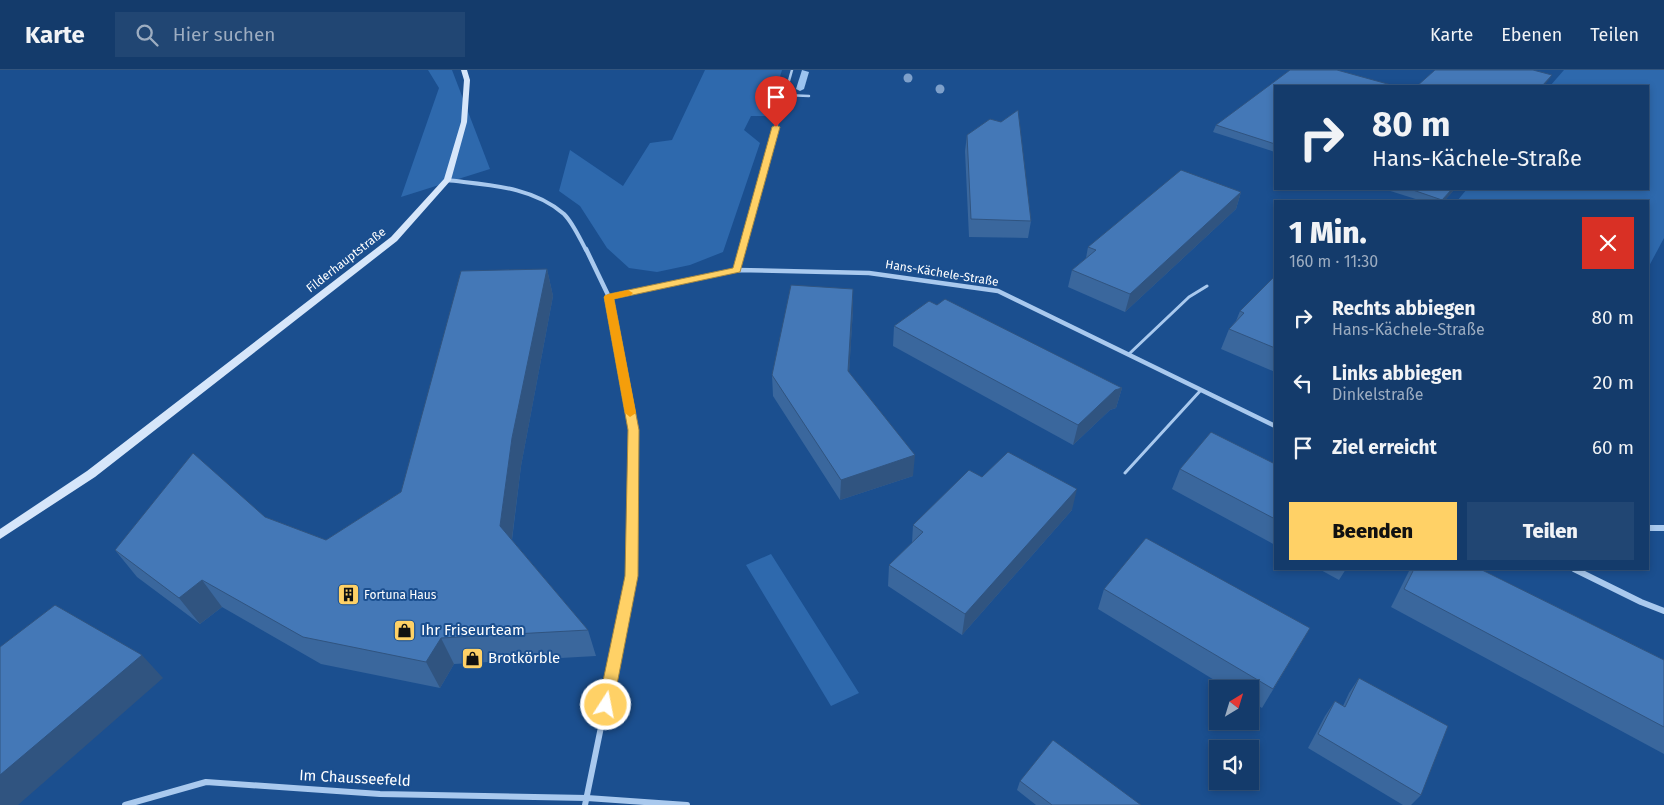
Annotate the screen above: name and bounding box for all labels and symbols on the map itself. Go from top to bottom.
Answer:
pin [755,76,797,127]
street label: Filderhauptstraße [303,225,389,295]
street label: Hans-Kächele-Straße [884,257,1000,289]
building icon: Fortuna Haus [336,583,360,607]
place label: Fortuna Haus [364,588,437,602]
shop icon: Ihr Friseurteam [393,618,417,642]
place label: Ihr Friseurteam [421,621,525,639]
shop icon: Brotkörble [460,646,484,670]
place label: Brotkörble [488,649,560,667]
position arrow [579,678,631,730]
north arrow [1209,680,1259,730]
street label: Im Chausseefeld [299,766,411,790]

